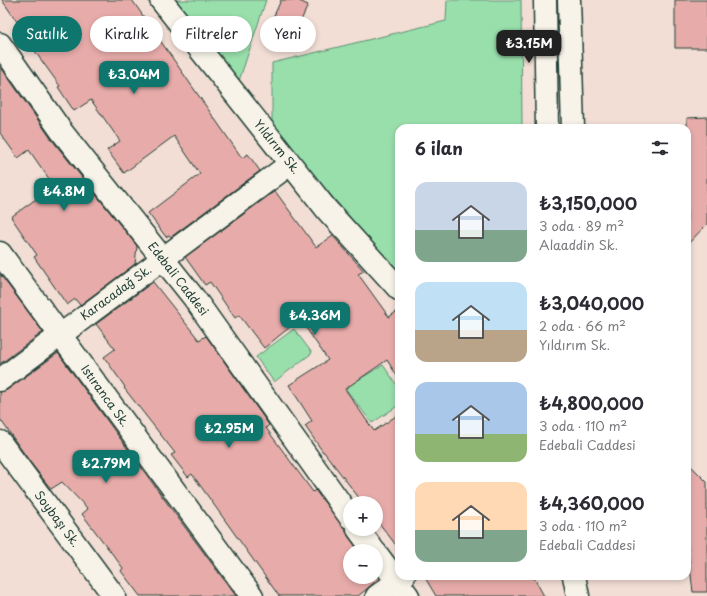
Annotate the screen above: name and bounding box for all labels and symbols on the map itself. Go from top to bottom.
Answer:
pin: ₺3.15M [496,30,562,64]
pin: ₺3.04M [101,61,167,95]
street label: Yıldırım Sk. [250,115,305,178]
pin: ₺4.8M [36,178,92,212]
street label: Edebali Caddesi [144,238,214,319]
street label: Karacadağ Sk. [76,260,155,324]
pin: ₺4.36M [282,302,348,336]
street label: Istıranca Sk. [77,361,135,430]
pin: ₺2.95M [196,415,262,449]
pin: ₺2.79M [73,450,139,484]
street label: Soybaşı Sk. [31,486,85,550]

